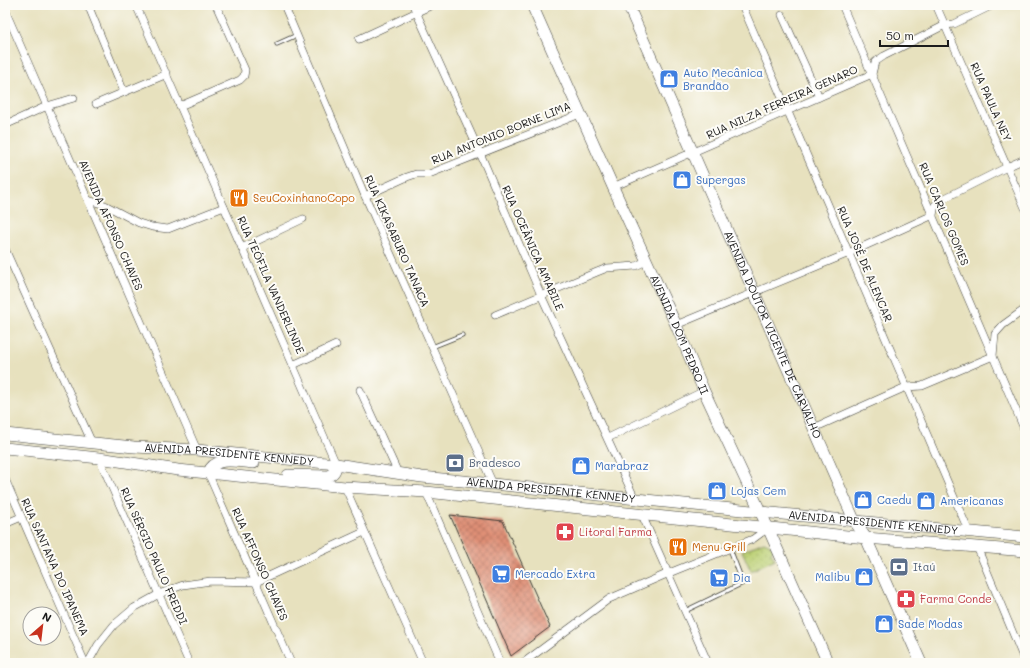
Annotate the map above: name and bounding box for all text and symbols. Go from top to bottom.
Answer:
scale bar [880,22,948,48]
text: 50 m [886,27,914,43]
street label: RUA PAULA NEY [967,60,1016,144]
street label: RUA NILZA FERREIRA GENARO [704,61,860,142]
place label: Auto Mecânica Brandão [683,65,763,93]
shop icon: Auto Mecânica Brandão [658,68,680,90]
street label: RUA ANTONIO BORNE LIMA [429,98,573,167]
street label: AVENIDA AFONSO CHAVES [76,157,147,292]
street label: RUA CARLOS GOMES [916,160,973,268]
shop icon: Supergas [671,169,693,191]
street label: RUA KIKASABURO TANACA [362,172,433,309]
place label: Supergas [696,172,746,187]
street label: RUA OCEÂNICA AMABILE [499,183,568,313]
restaurant icon: SeuCoxinhanoCopo [228,187,250,209]
place label: SeuCoxinhanoCopo [253,190,355,205]
street label: RUA JOSÉ DE ALENCAR [834,204,897,324]
street label: RUA TEÓFILA VANDERLINDE [234,214,309,356]
street label: AVENIDA DOUTOR VICENTE DE CARVALHO [721,228,826,441]
street label: AVENIDA DOM PEDRO II [647,272,713,397]
street label: AVENIDA PRESIDENTE KENNEDY [144,439,315,469]
bank icon: Bradesco [444,452,466,474]
place label: Bradesco [469,455,521,470]
shop icon: Marabraz [570,455,592,477]
place label: Marabraz [595,458,649,473]
street label: AVENIDA PRESIDENTE KENNEDY [465,473,637,506]
shop icon: Lojas Cem [706,480,728,502]
place label: Lojas Cem [731,483,786,498]
street label: RUA SÉRGIO PAULO FREDDI [117,485,192,627]
shop icon: Caedu [852,489,874,511]
shop icon: Americanas [915,490,937,512]
place label: Caedu [877,492,912,507]
place label: Americanas [940,493,1004,508]
street label: RUA SANTANA DO IPANEMA [19,496,91,638]
street label: RUA AFFONSO CHAVES [229,505,292,623]
street label: AVENIDA PRESIDENTE KENNEDY [788,507,959,538]
pharmacy icon: Litoral Farma [554,521,576,543]
place label: Litoral Farma [579,524,652,539]
restaurant icon: Menu Grill [667,536,689,558]
place label: Menu Grill [692,539,746,554]
bank icon: Itaú [888,556,910,578]
place label: Itaú [913,559,936,574]
supermarket icon: Mercado Extra [490,563,512,585]
place label: Mercado Extra [515,566,596,581]
shop icon: Malibu [853,566,875,588]
supermarket icon: Dia [708,567,730,589]
place label: Malibu [815,569,850,584]
place label: Dia [733,570,751,585]
pharmacy icon: Farma Conde [895,588,917,610]
place label: Farma Conde [920,591,992,606]
north arrow [22,606,62,646]
shop icon: Sade Modas [873,613,895,635]
place label: Sade Modas [898,616,963,631]

